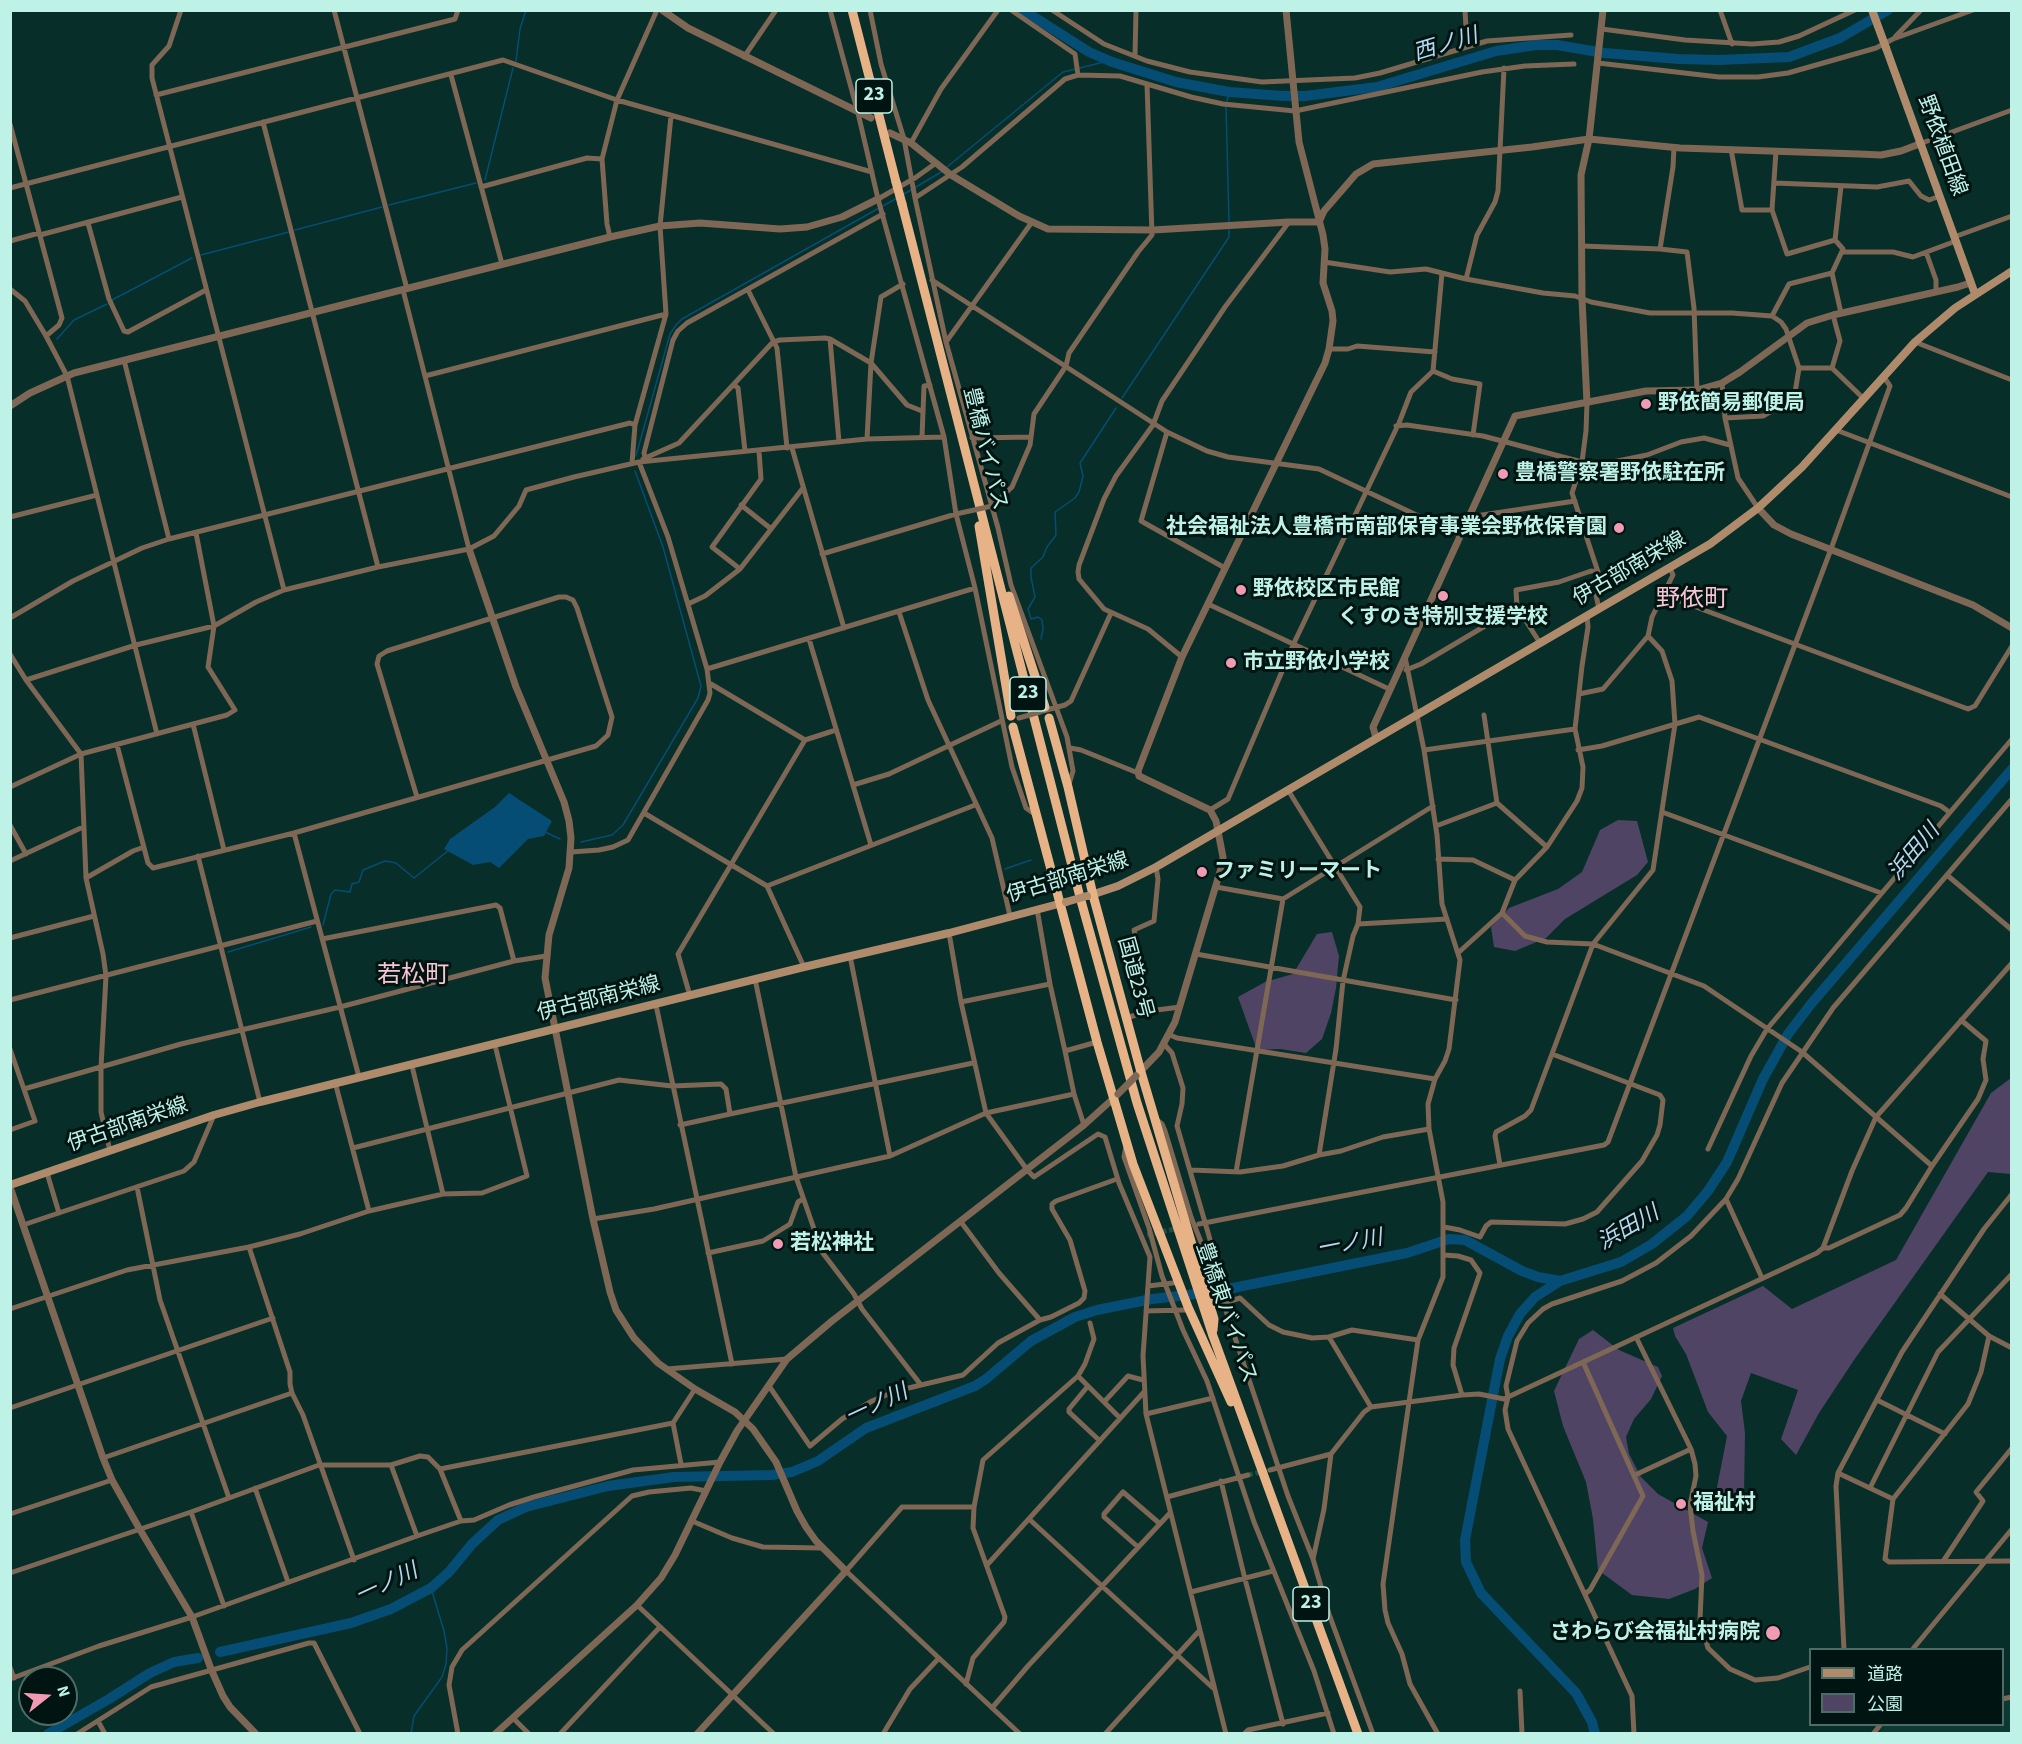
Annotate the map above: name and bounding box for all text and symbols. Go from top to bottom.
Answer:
water label: 西ノ川 [1411,24,1481,68]
road number: 23 [856,79,892,113]
street label: 野依植田線 [1911,92,1971,200]
street label: 豊橋バイパス [957,385,1011,513]
place label: 野依簡易郵便局 [1658,391,1805,417]
marker: 野依簡易郵便局 [1639,397,1653,411]
place label: 豊橋警察署野依駐在所 [1515,461,1725,487]
marker: 豊橋警察署野依駐在所 [1496,467,1510,481]
place label: 社会福祉法人豊橋市南部保育事業会野依保育園 [1166,515,1607,541]
marker: 社会福祉法人豊橋市南部保育事業会野依保育園 [1612,521,1626,535]
street label: 伊古部南栄線 [1569,528,1691,612]
place label: 野依校区市民館 [1253,577,1400,603]
marker: 野依校区市民館 [1234,583,1248,597]
district label: 野依町 [1656,587,1728,615]
marker: くすのき特別支援学校 [1436,589,1450,603]
place label: くすのき特別支援学校 [1338,605,1548,631]
place label: 市立野依小学校 [1243,650,1390,676]
marker: 市立野依小学校 [1224,656,1238,670]
road number: 23 [1010,677,1046,711]
water label: 浜田川 [1884,819,1946,887]
street label: 伊古部南栄線 [1004,849,1132,909]
place label: ファミリーマート [1214,859,1382,885]
marker: ファミリーマート [1195,865,1209,879]
street label: 国道23号 [1111,934,1157,1022]
district label: 若松町 [377,963,449,991]
street label: 伊古部南栄線 [535,973,663,1027]
street label: 伊古部南栄線 [64,1094,192,1158]
water label: 浜田川 [1594,1201,1664,1257]
water label: 一ノ川 [1315,1226,1385,1264]
place label: 若松神社 [790,1231,874,1257]
marker: 若松神社 [771,1237,785,1251]
street label: 豊橋東バイパス [1189,1239,1261,1387]
water label: 一ノ川 [842,1380,912,1432]
place label: 福祉村 [1693,1491,1756,1517]
marker: 福祉村 [1674,1497,1688,1511]
water label: 一ノ川 [352,1559,422,1611]
road number: 23 [1293,1587,1329,1621]
place label: さわらび会福祉村病院 [1550,1620,1760,1646]
marker: さわらび会福祉村病院 [1764,1624,1782,1642]
legend [1809,1648,2004,1726]
text: 道路 [1867,1662,1903,1687]
north arrow [18,1666,78,1726]
text: N [51,1683,75,1700]
text: 公園 [1867,1692,1903,1717]

